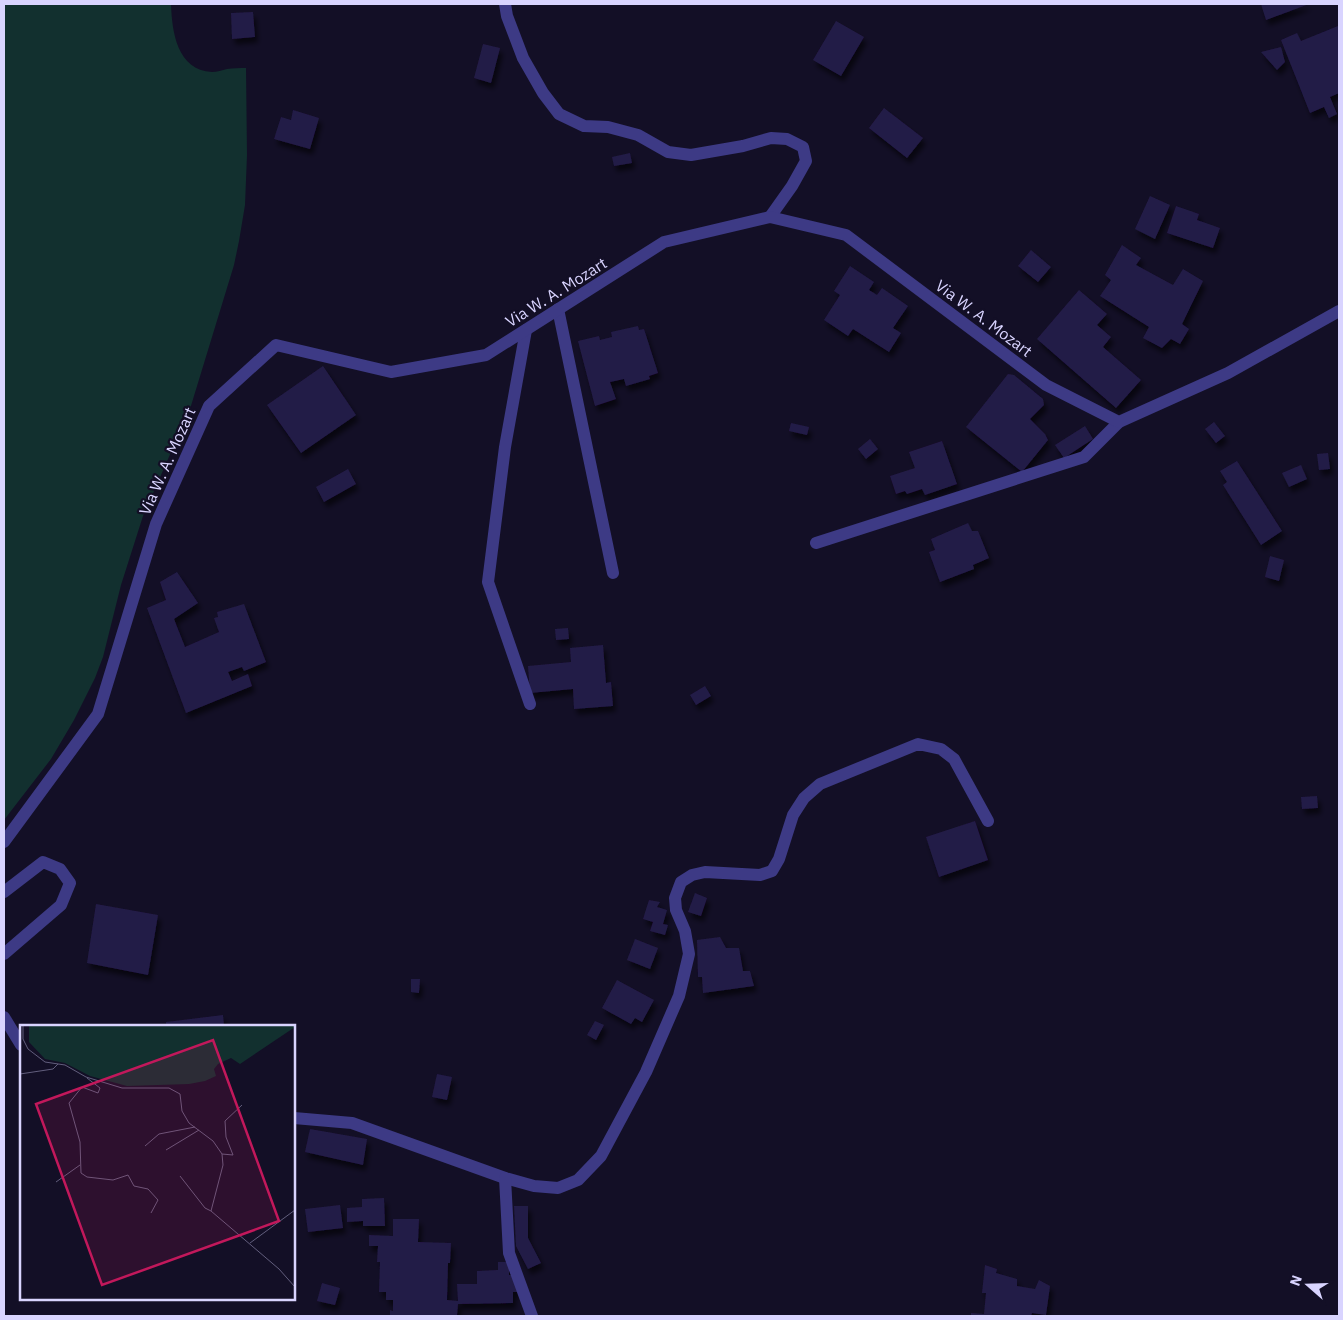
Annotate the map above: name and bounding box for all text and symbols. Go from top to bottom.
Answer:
street label: Via W. A. Mozart [502,253,610,331]
street label: Via W. A. Mozart [932,275,1036,361]
street label: Via W. A. Mozart [134,404,200,518]
inset map [20,1025,295,1300]
north arrow [1283,1260,1333,1310]
text: N [1286,1273,1306,1288]

